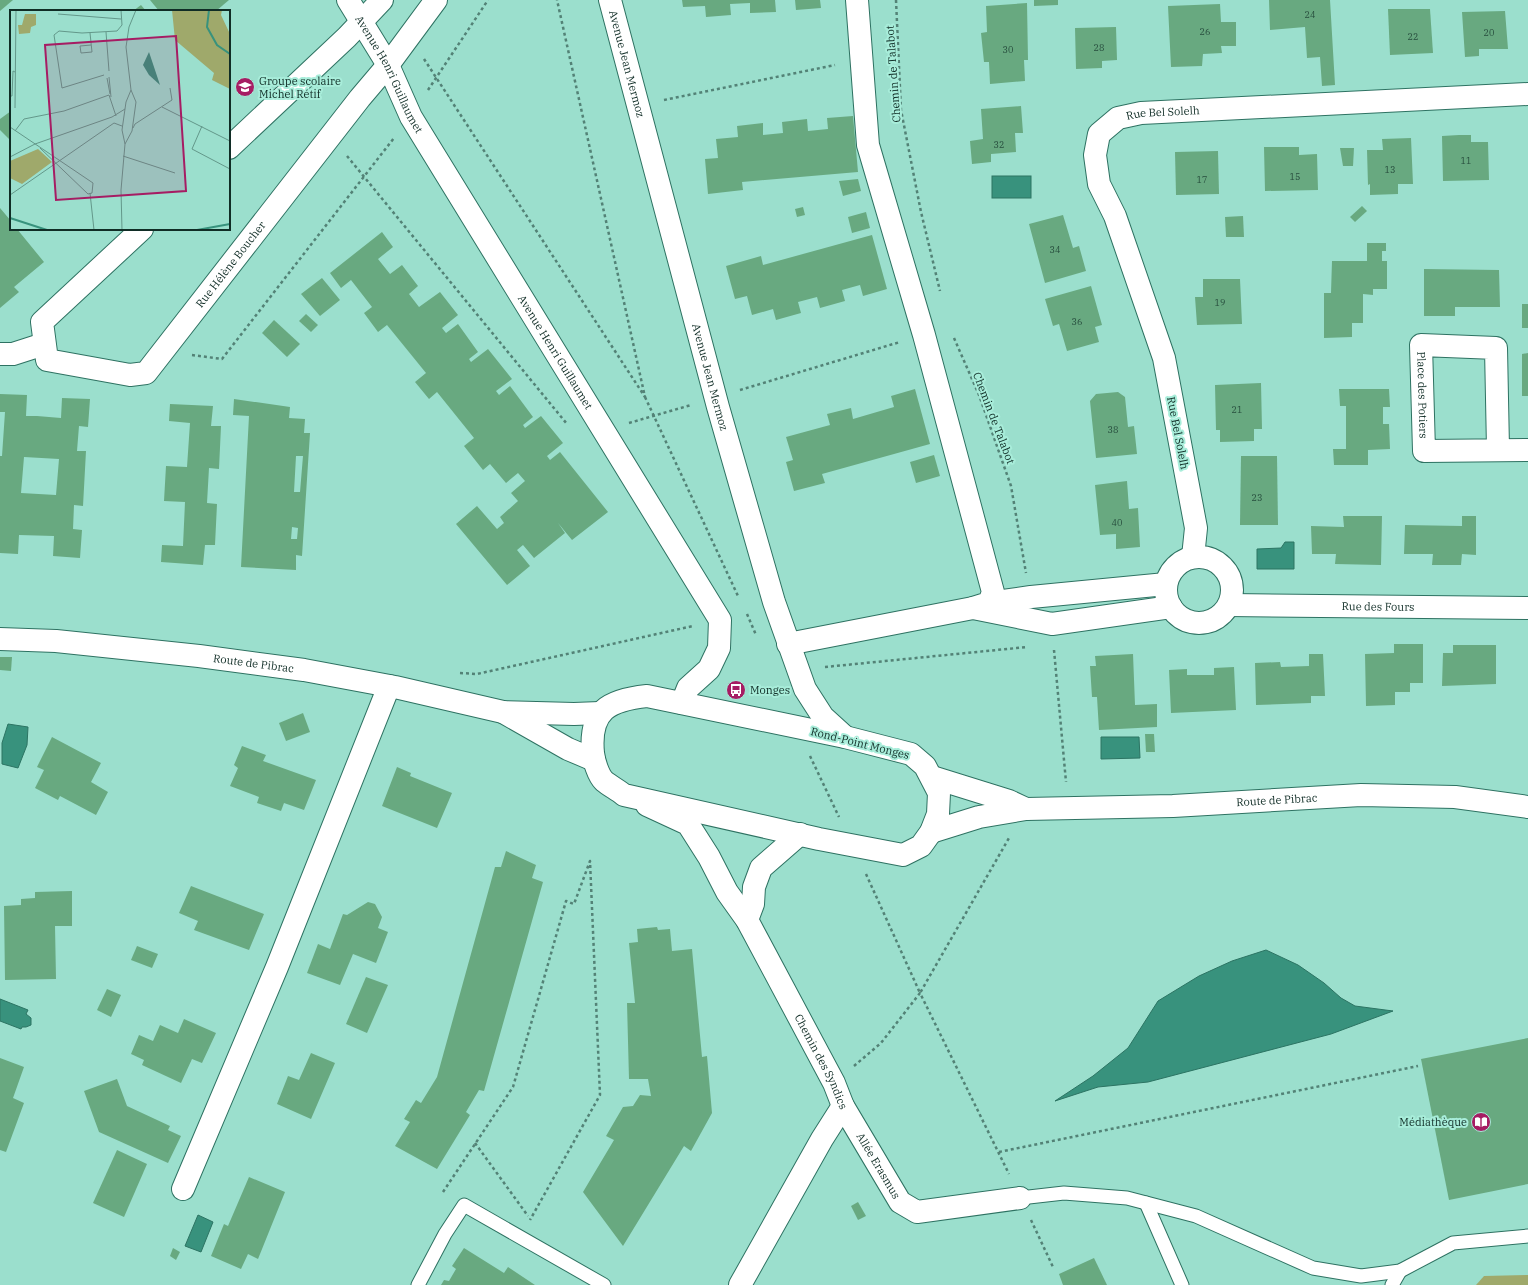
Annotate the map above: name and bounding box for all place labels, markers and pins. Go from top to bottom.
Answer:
place label: Groupe scolaire Michel Rétif [259,74,341,101]
school or university icon: Groupe scolaire Michel Rétif [234,76,256,98]
bus stop icon: Monges [725,679,747,701]
place label: Monges [750,683,790,697]
library icon: Médiathèque [1470,1111,1492,1133]
place label: Médiathèque [1399,1115,1467,1129]

